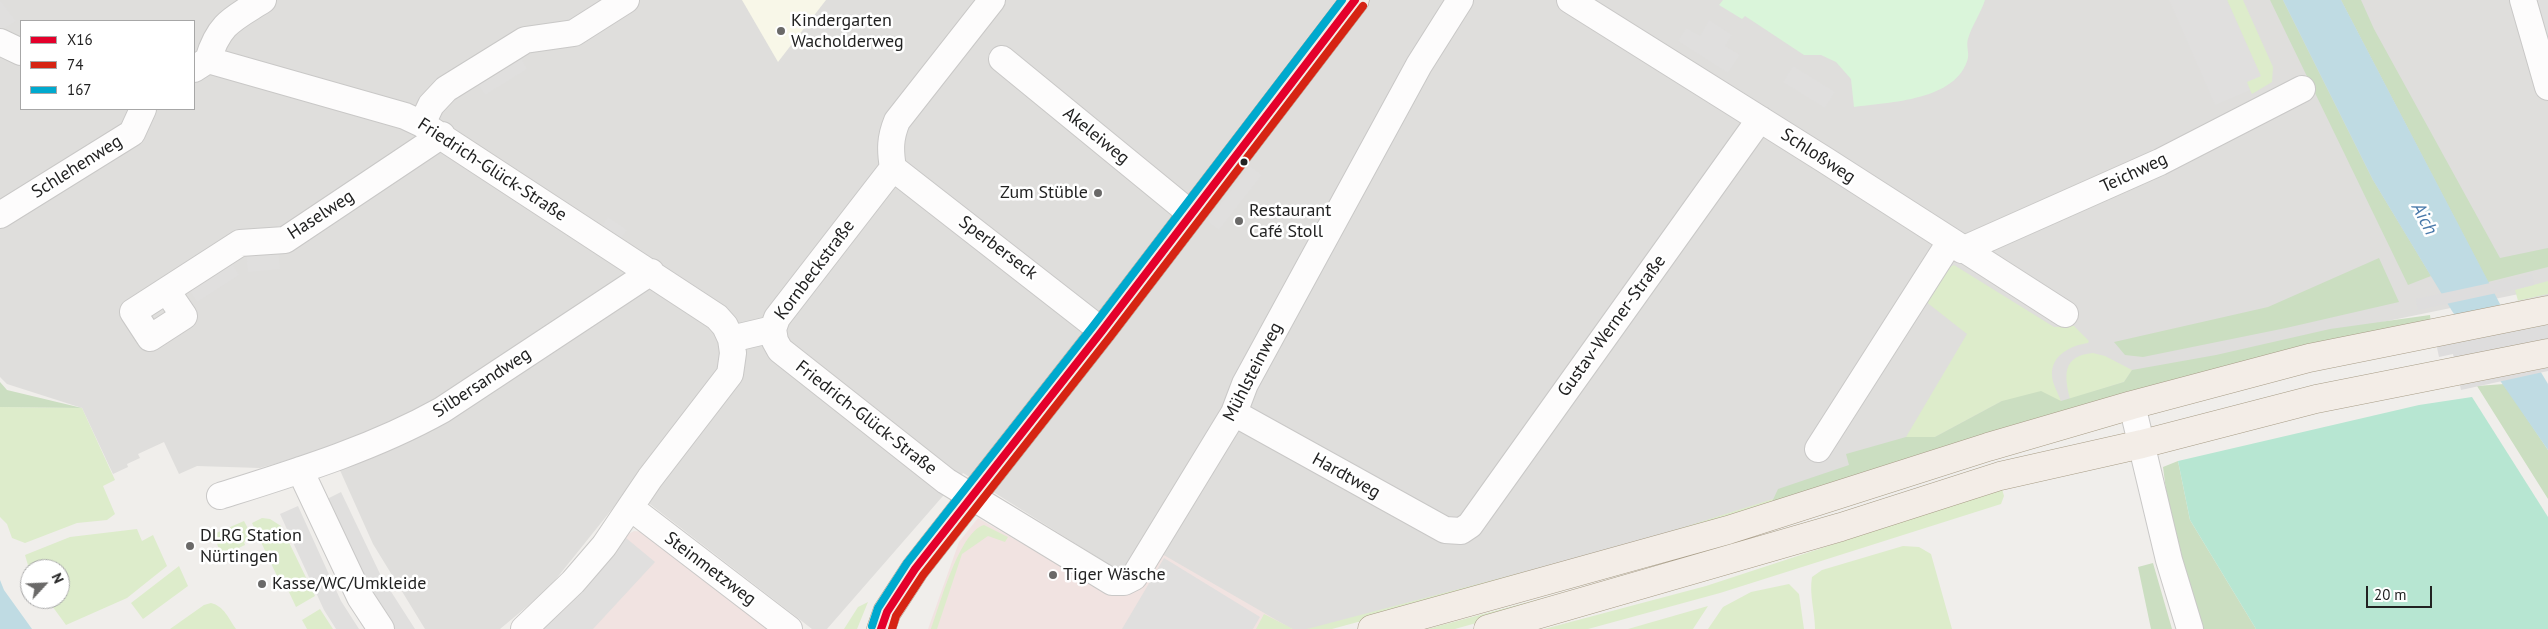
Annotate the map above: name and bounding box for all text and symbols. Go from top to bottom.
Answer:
place label: Kindergarten Wacholderweg [791,10,904,52]
legend [20,20,195,110]
marker: Kindergarten Wacholderweg [775,25,787,37]
text: X16 [67,30,93,49]
text: 74 [67,55,83,74]
text: 167 [67,80,92,99]
street label: Akeleiweg [1059,103,1133,169]
street label: Friedrich-Glück-Straße [413,114,571,226]
street label: Schloßweg [1777,124,1859,188]
street label: Schlehenweg [28,131,126,203]
street label: Teichweg [2097,148,2171,198]
unlabelled marker [1239,157,1249,167]
place label: Zum Stüble [1000,182,1088,204]
street label: Haselweg [284,186,358,244]
marker: Zum Stüble [1092,187,1104,199]
water label: Aich [2406,199,2442,239]
place label: Restaurant Café Stoll [1249,200,1331,242]
street label: Sperberseck [954,211,1042,285]
marker: Restaurant Café Stoll [1233,215,1245,227]
street label: Kornbeckstraße [770,216,860,324]
street label: Gustav-Werner-Straße [1553,251,1671,401]
street label: Mühlsteinweg [1219,319,1287,425]
street label: Silbersandweg [429,343,535,423]
street label: Friedrich-Glück-Straße [791,356,941,480]
street label: Hardtweg [1308,448,1384,504]
place label: DLRG Station Nürtingen [200,525,302,568]
street label: Steinmetzweg [660,528,760,610]
marker: DLRG Station Nürtingen [184,540,196,552]
north arrow [20,559,70,609]
place label: Tiger Wäsche [1063,564,1166,586]
marker: Tiger Wäsche [1047,569,1059,581]
text: N [48,570,68,586]
place label: Kasse/WC/Umkleide [272,573,426,595]
scale bar [2368,576,2434,608]
marker: Kasse/WC/Umkleide [256,578,268,590]
text: 20 m [2374,585,2407,604]

